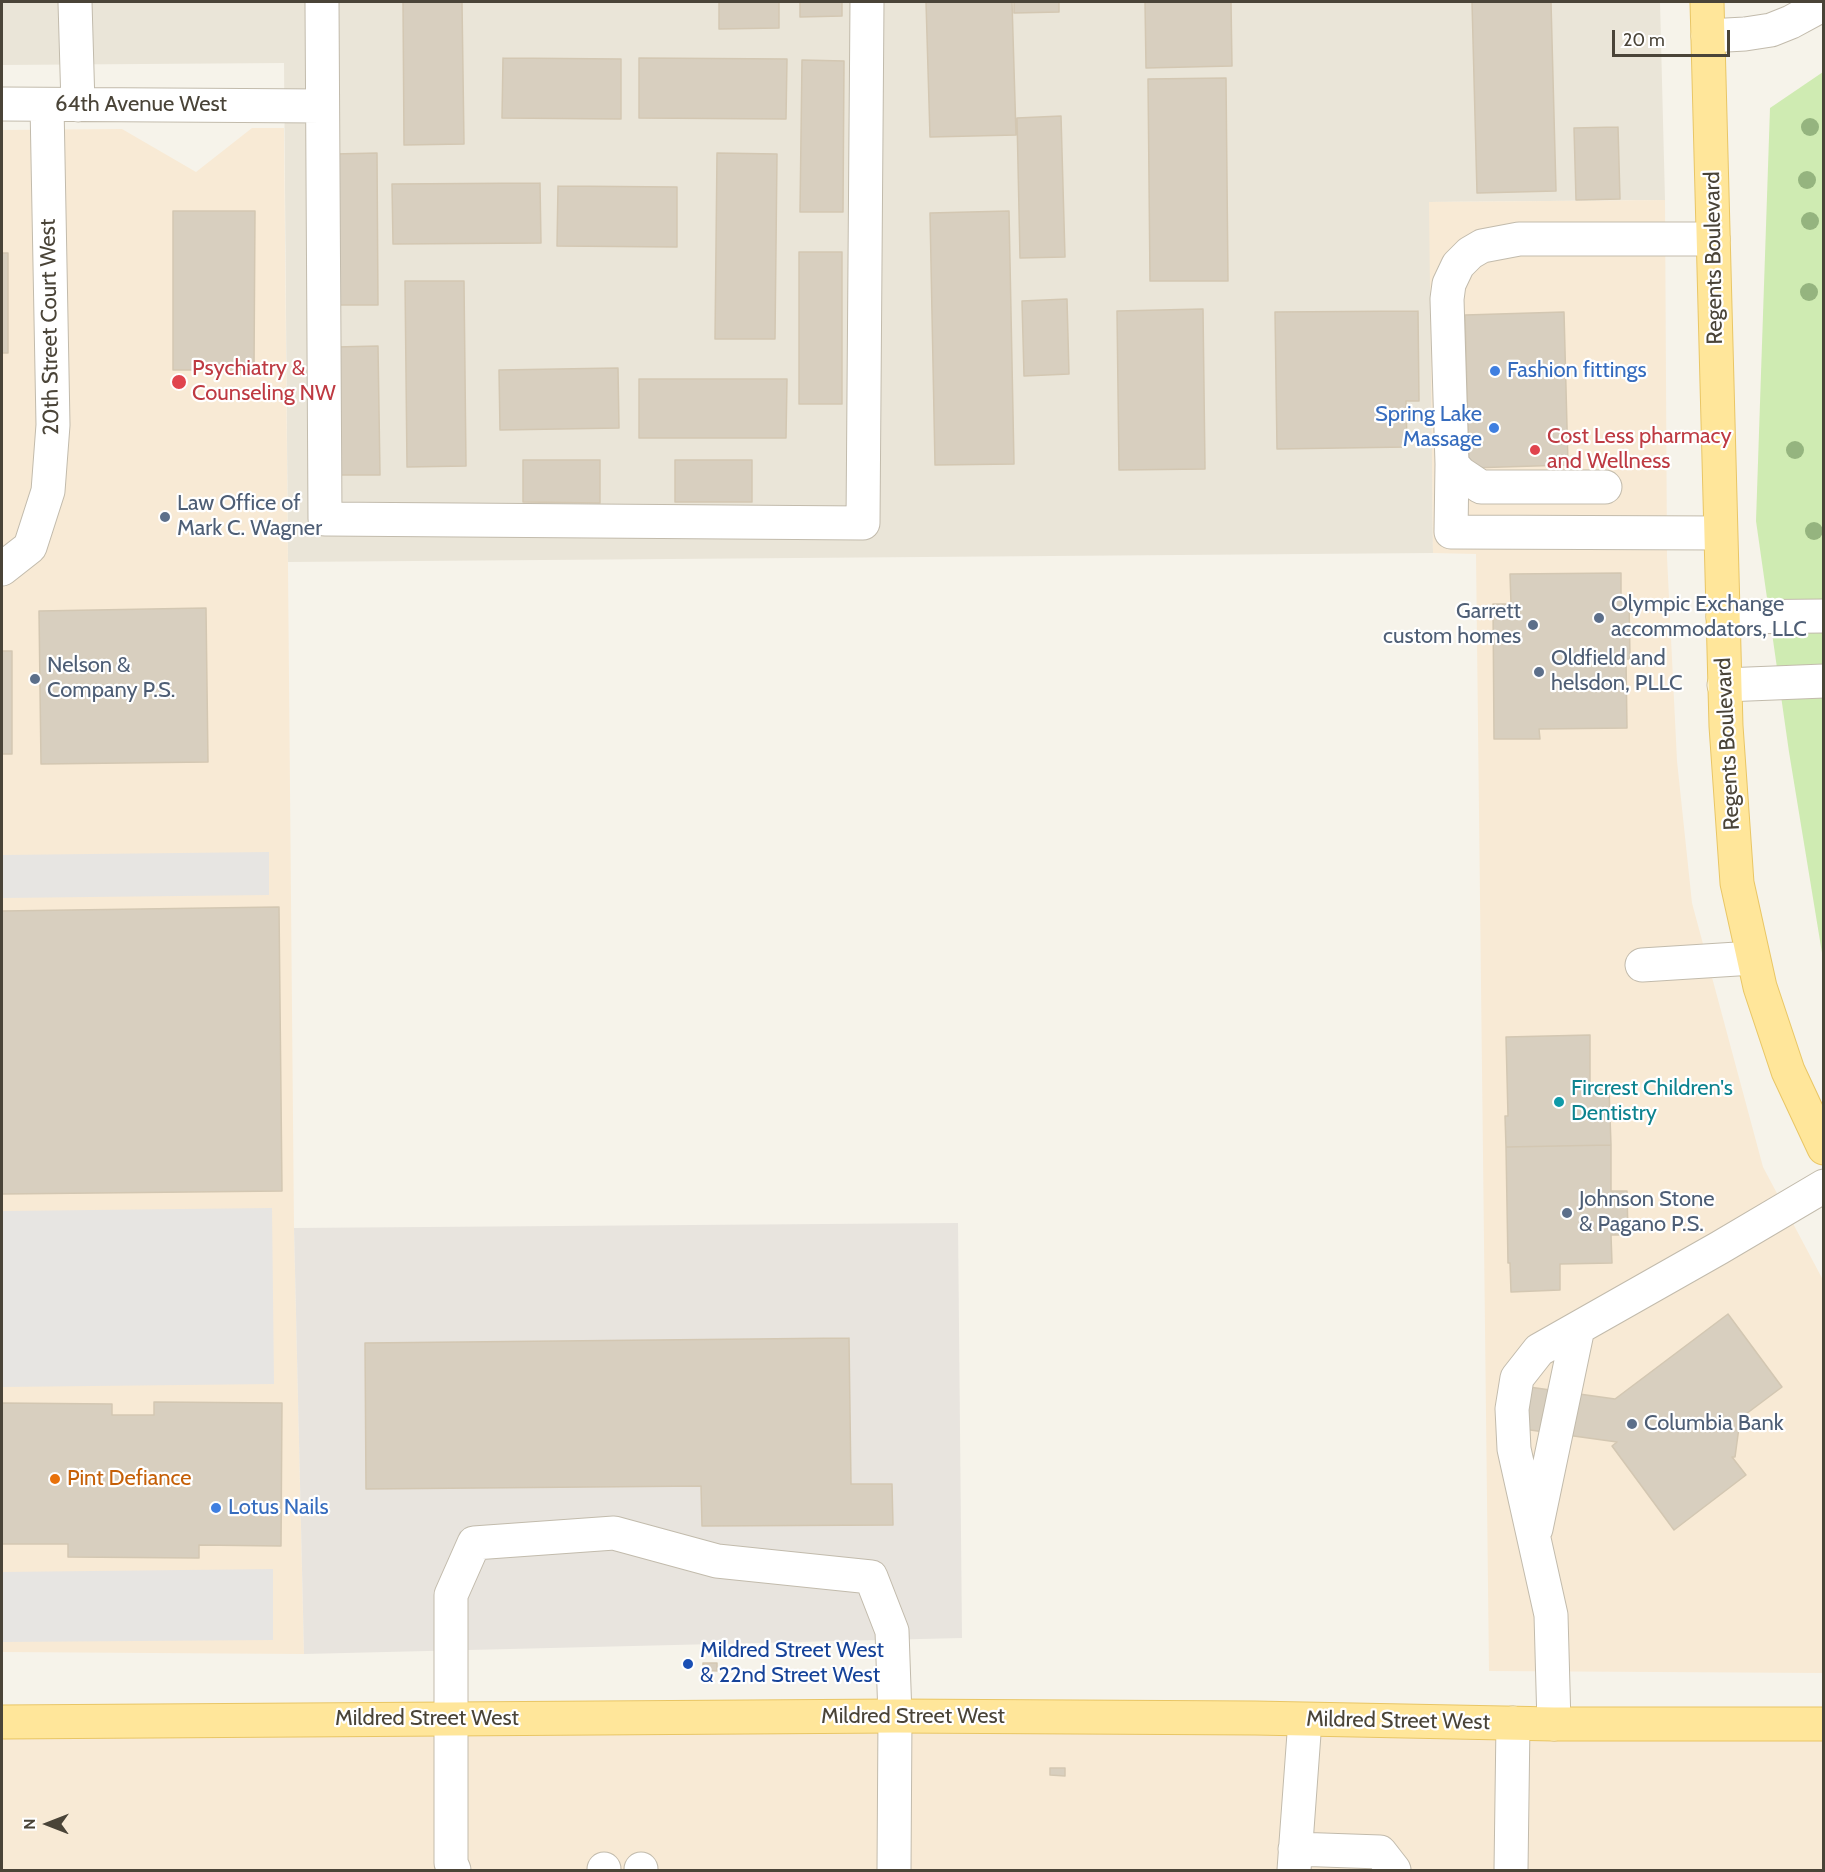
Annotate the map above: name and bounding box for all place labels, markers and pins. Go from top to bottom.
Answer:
place label: Psychiatry & Counseling NW [192,356,336,408]
place label: Fashion fittings [1507,358,1647,384]
marker: Fashion fittings [1488,364,1502,378]
marker: Psychiatry & Counseling NW [170,373,188,391]
place label: Spring Lake Massage [1375,402,1482,454]
marker: Spring Lake Massage [1487,421,1501,435]
place label: Cost Less pharmacy and Wellness [1547,424,1732,476]
marker: Cost Less pharmacy and Wellness [1528,443,1542,457]
place label: Law Office of Mark C. Wagner [177,491,322,542]
marker: Law Office of Mark C. Wagner [158,510,172,524]
place label: Olympic Exchange accommodators, LLC [1611,592,1807,644]
place label: Garrett custom homes [1383,599,1521,650]
marker: Olympic Exchange accommodators, LLC [1592,611,1606,625]
marker: Garrett custom homes [1526,618,1540,632]
place label: Oldfield and helsdon, PLLC [1551,646,1682,698]
place label: Nelson & Company P.S. [47,653,175,704]
marker: Oldfield and helsdon, PLLC [1532,665,1546,679]
marker: Nelson & Company P.S. [28,672,42,686]
place label: Fircrest Children's Dentistry [1571,1076,1733,1128]
marker: Fircrest Children's Dentistry [1552,1095,1566,1109]
place label: Johnson Stone & Pagano P.S. [1579,1187,1715,1238]
marker: Johnson Stone & Pagano P.S. [1560,1206,1574,1220]
place label: Columbia Bank [1644,1411,1784,1437]
marker: Columbia Bank [1625,1417,1639,1431]
place label: Pint Defiance [67,1466,192,1492]
marker: Pint Defiance [48,1472,62,1486]
place label: Lotus Nails [228,1495,329,1521]
marker: Lotus Nails [209,1501,223,1515]
place label: Mildred Street West & 22nd Street West [700,1638,884,1690]
marker: Mildred Street West & 22nd Street West [681,1657,695,1671]

